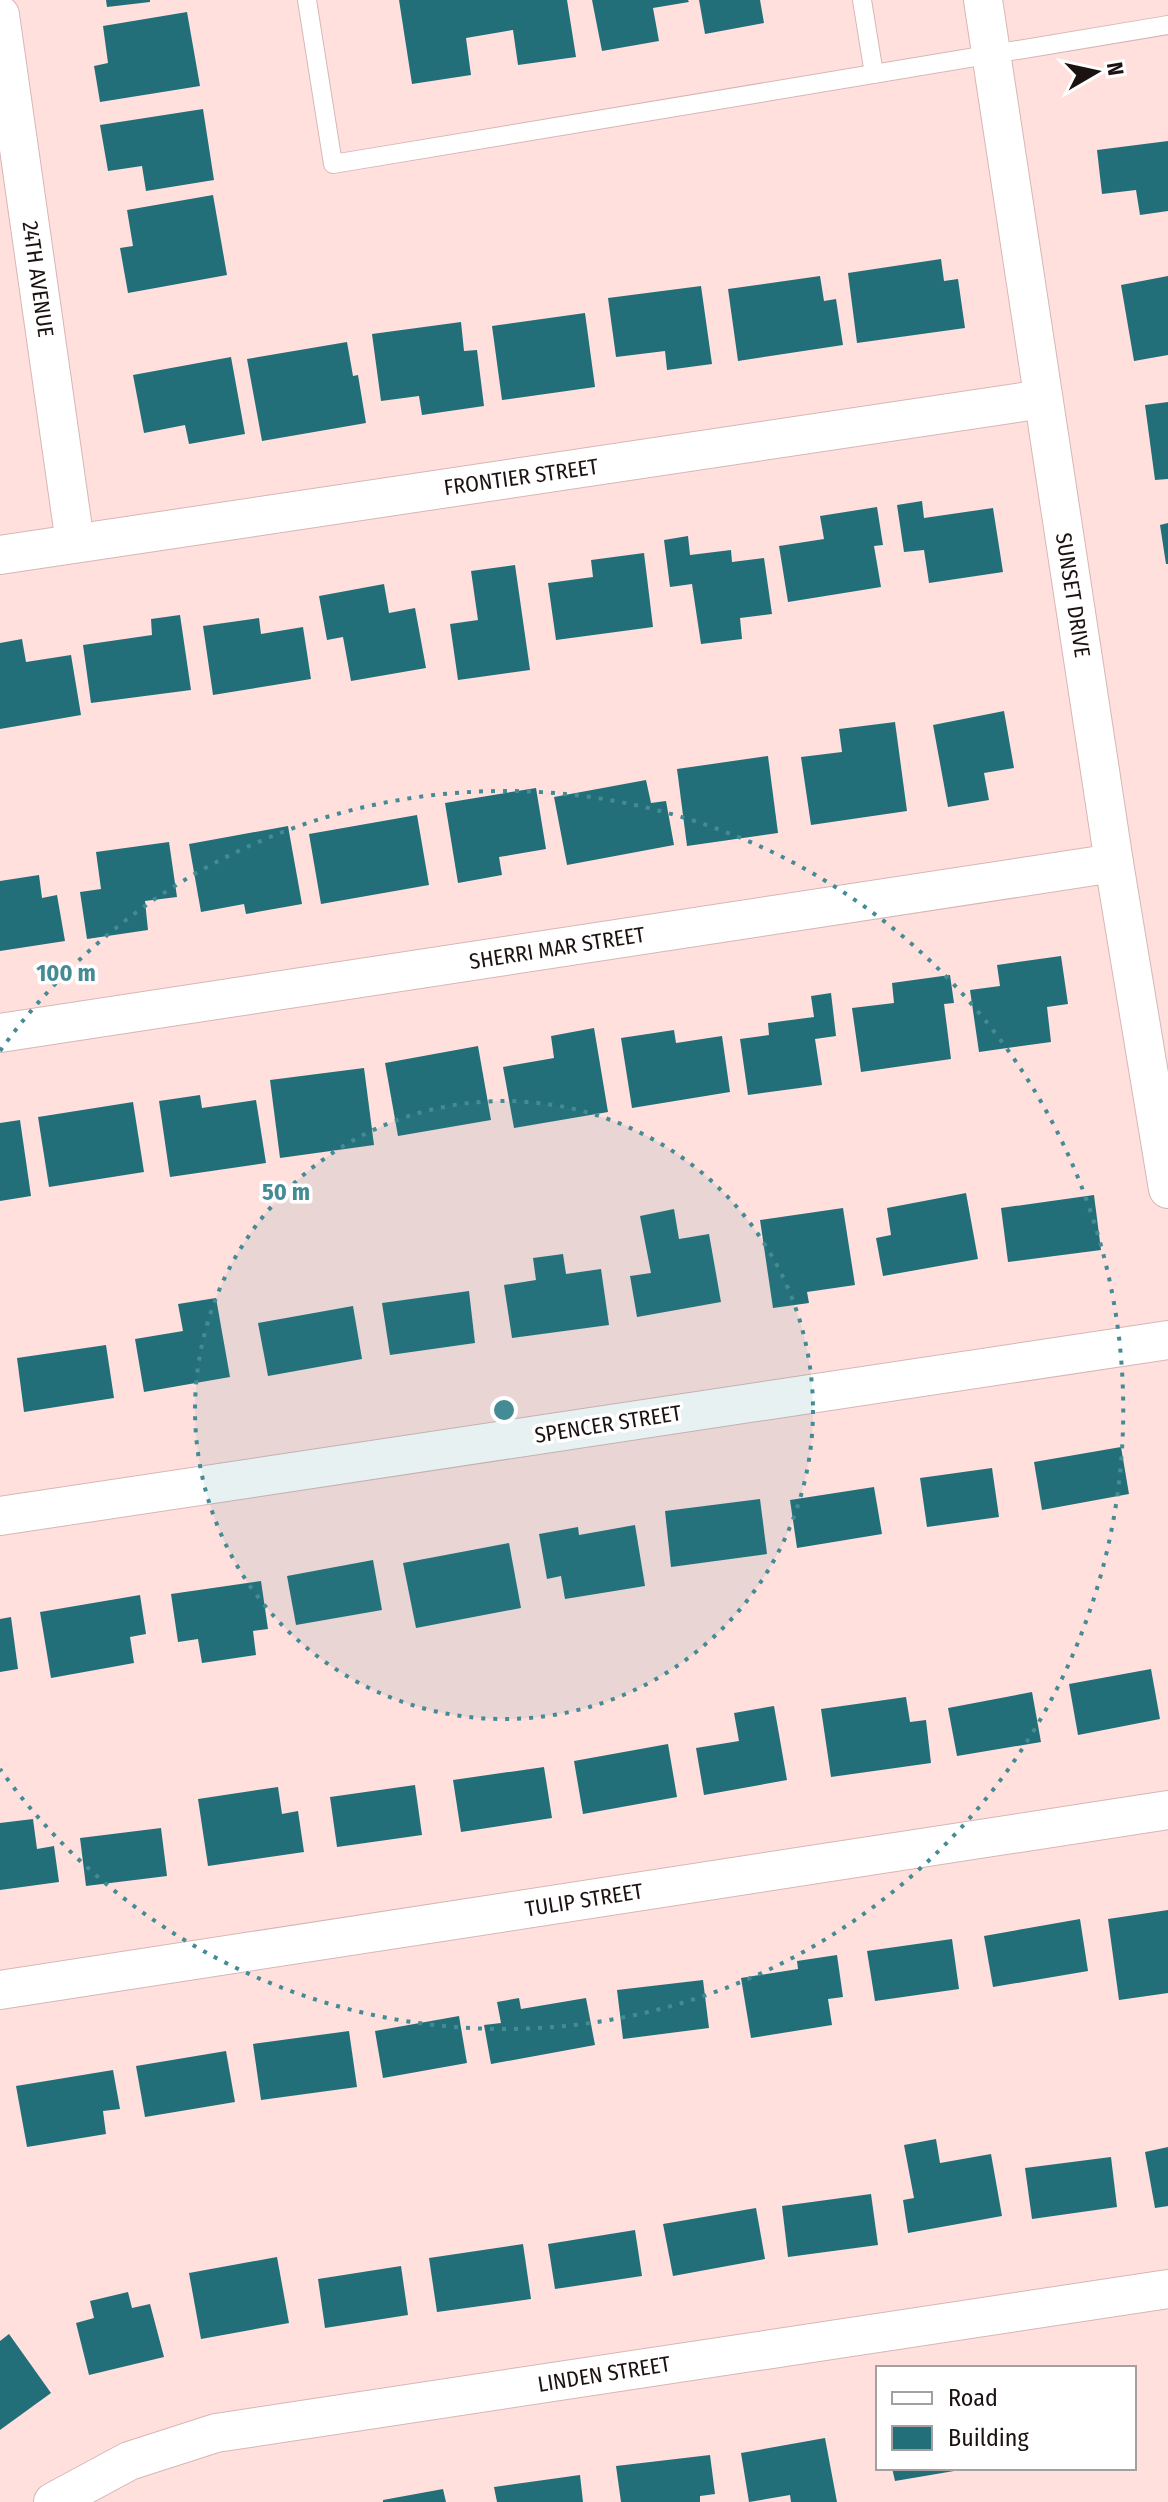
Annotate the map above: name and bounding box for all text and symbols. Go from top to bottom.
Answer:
north arrow [1056,32,1136,112]
text: N [1101,60,1130,78]
street label: 24TH AVENUE [16,219,60,339]
street label: FRONTIER STREET [442,453,601,501]
street label: SUNSET DRIVE [1050,531,1096,659]
street label: SHERRI MAR STREET [467,921,647,975]
text: 100 m [36,959,96,987]
text: 50 m [262,1178,310,1206]
centre of rings [490,1396,518,1424]
street label: SPENCER STREET [533,1399,684,1449]
street label: TULIP STREET [523,1877,646,1923]
street label: LINDEN STREET [536,2350,673,2398]
legend [876,2366,1136,2470]
text: Road [948,2384,998,2412]
text: Building [948,2424,1030,2452]

